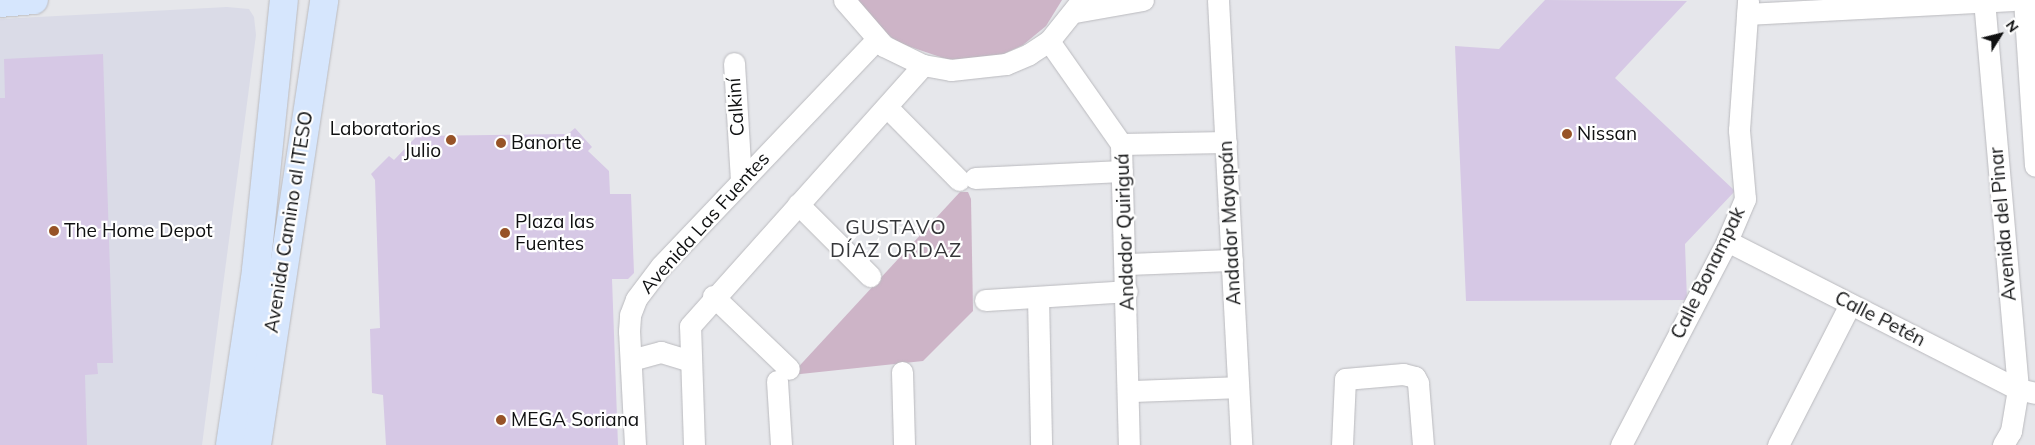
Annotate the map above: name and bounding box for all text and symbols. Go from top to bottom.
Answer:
north arrow [1975,10,2025,60]
text: N [2002,17,2023,36]
street label: Calkiní [723,77,749,137]
street label: Avenida Camino al ITESO [260,110,318,334]
place label: Laboratorios Julio [330,118,441,162]
place label: Nissan [1577,123,1637,145]
marker: Nissan [1561,128,1573,140]
place label: Banorte [511,132,582,154]
marker: Laboratorios Julio [445,134,457,146]
marker: Banorte [495,137,507,149]
street label: Andador Mayapán [1214,140,1246,306]
street label: Avenida del Pinar [1985,146,2021,302]
street label: Avenida Las Fuentes [635,148,775,298]
street label: Andador Quiriguá [1111,153,1139,311]
street label: Calle Bonampak [1666,203,1750,343]
place label: Plaza las Fuentes [515,211,595,255]
district label: GUSTAVO DÍAZ ORDAZ [829,214,963,261]
place label: The Home Depot [64,220,213,242]
marker: The Home Depot [48,225,60,237]
marker: Plaza las Fuentes [499,227,511,239]
street label: Calle Petén [1831,286,1929,352]
place label: MEGA Soriana [511,409,639,431]
marker: MEGA Soriana [495,414,507,426]

